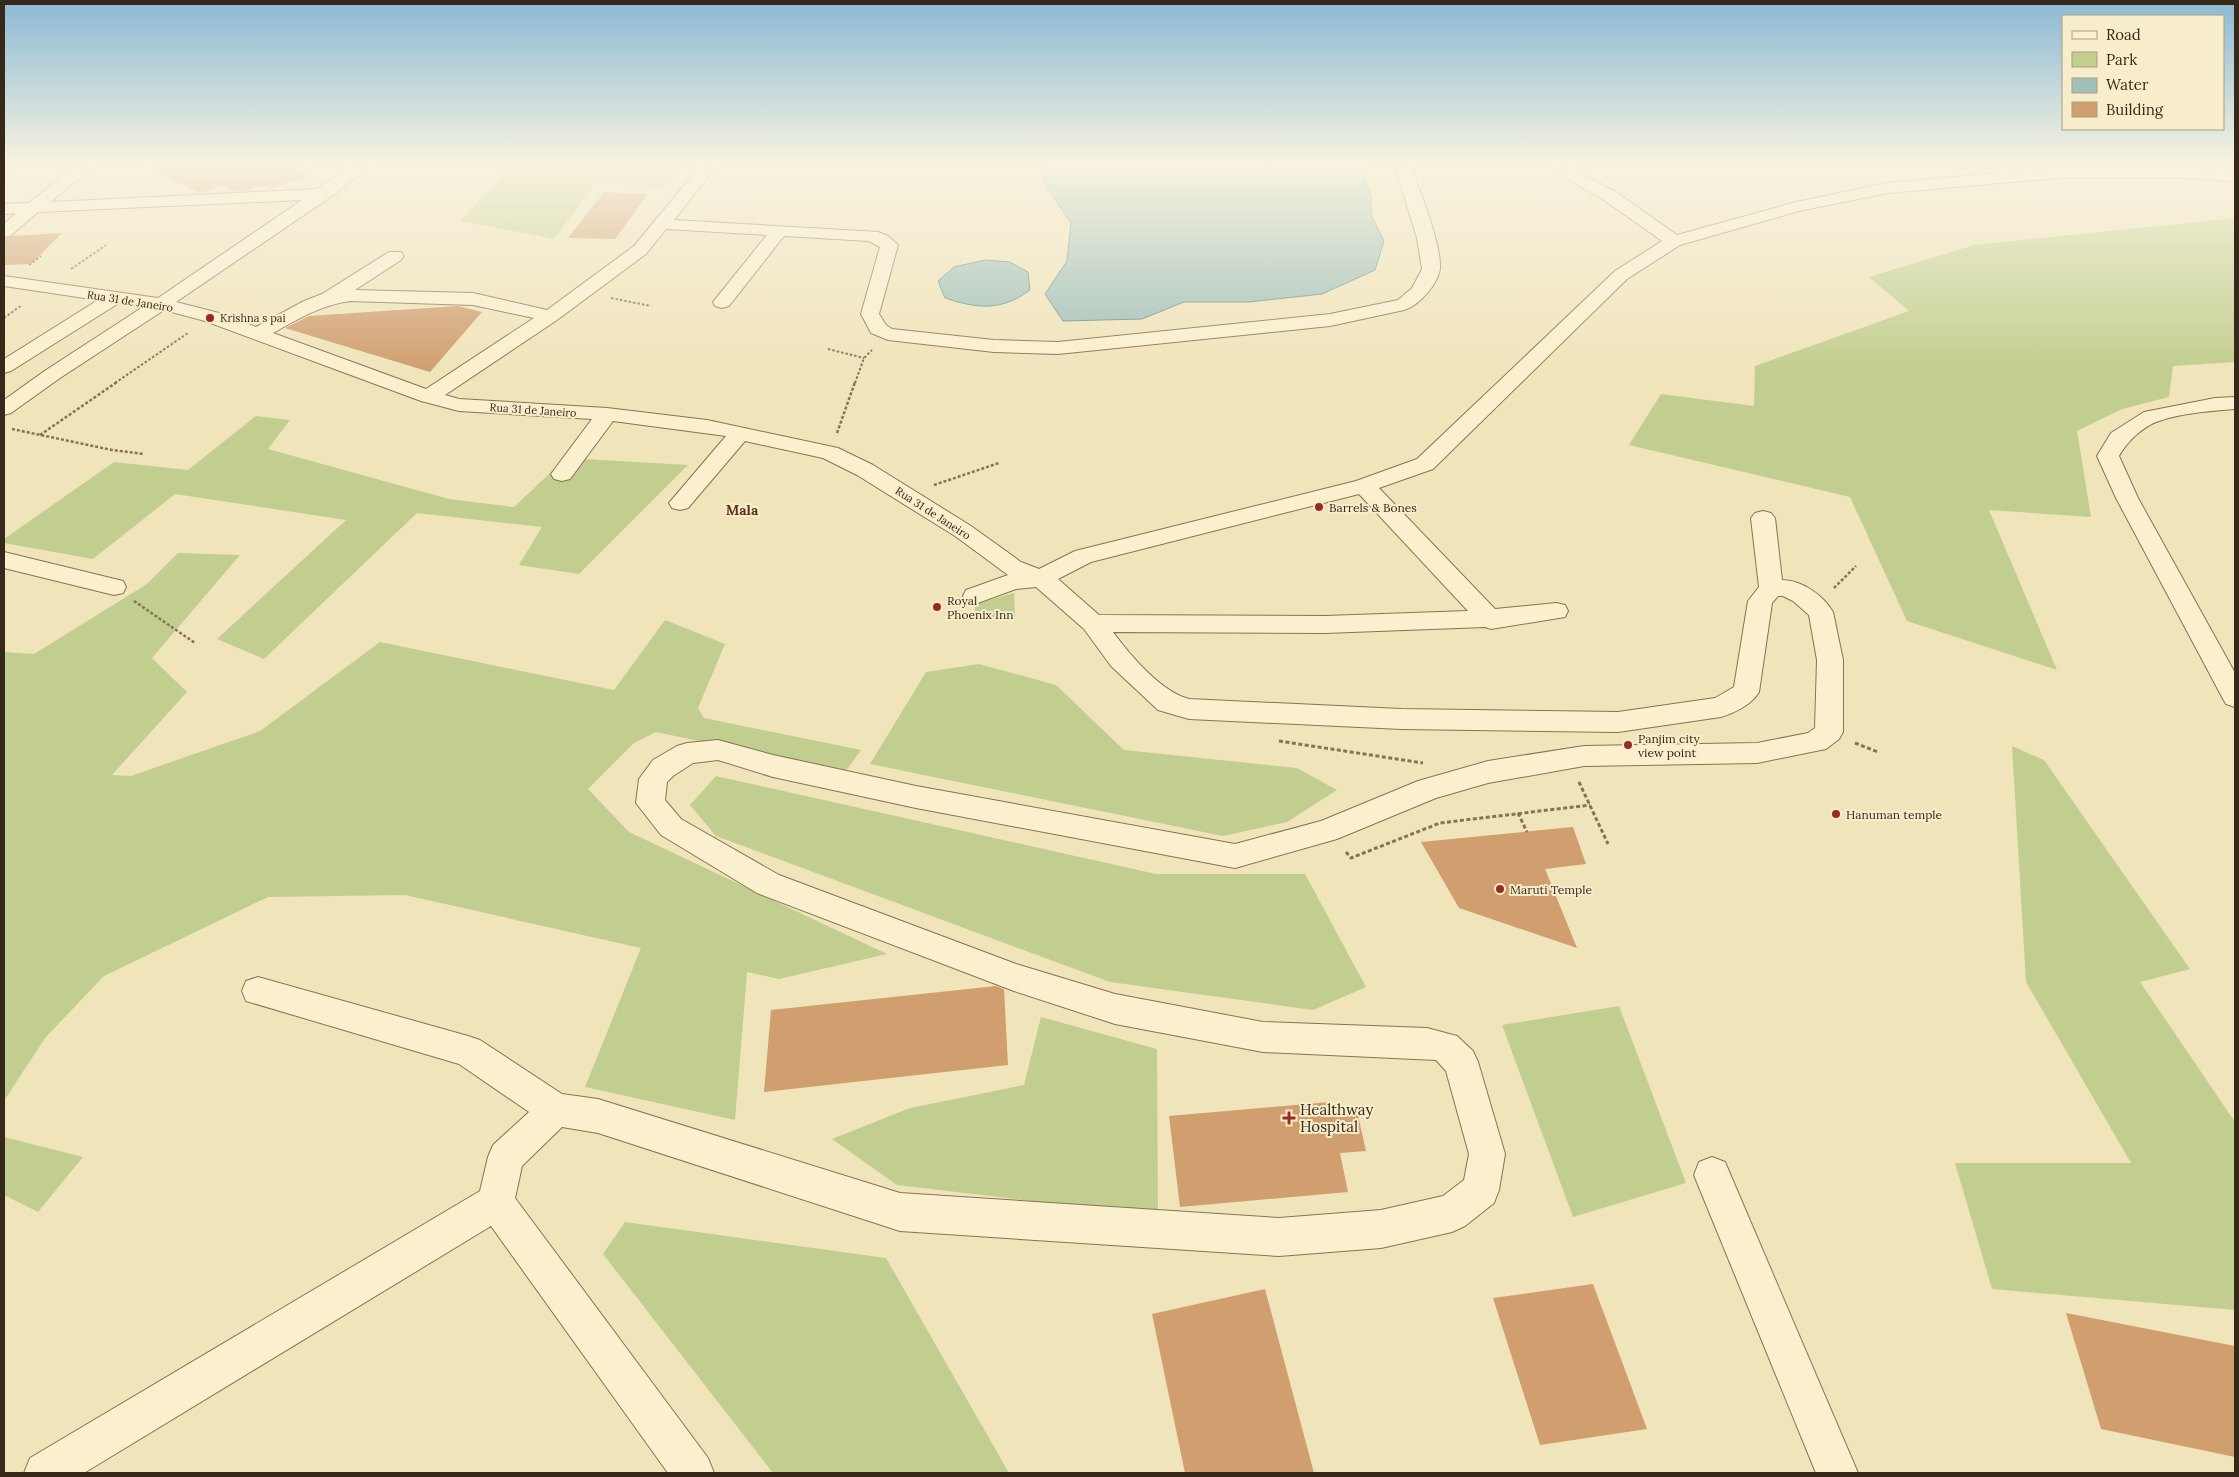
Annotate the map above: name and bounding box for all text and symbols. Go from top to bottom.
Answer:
legend [2062,15,2224,130]
text: Road [2106,25,2141,44]
text: Park [2106,50,2137,69]
text: Water [2106,75,2149,94]
text: Building [2106,100,2164,119]
street label: Rua 31 de Janeiro [86,287,174,315]
place label: Krishna s pai [220,311,286,325]
marker: Krishna s pai [204,312,216,324]
street label: Rua 31 de Janeiro [489,400,577,420]
street label: Rua 31 de Janeiro [893,483,973,543]
place label: Barrels & Bones [1329,500,1417,515]
district label: Mala [726,501,759,519]
marker: Barrels & Bones [1313,501,1325,513]
place label: Royal Phoenix Inn [947,593,1014,622]
marker: Royal Phoenix Inn [931,601,943,613]
place label: Panjim city view point [1638,731,1701,760]
marker: Panjim city view point [1622,739,1634,751]
place label: Hanuman temple [1846,807,1943,822]
marker: Hanuman temple [1830,808,1842,820]
place label: Maruti Temple [1510,882,1592,897]
marker: Maruti Temple [1494,883,1506,895]
place label: Healthway Hospital [1300,1100,1373,1136]
marker: Healthway Hospital [1282,1111,1296,1125]

